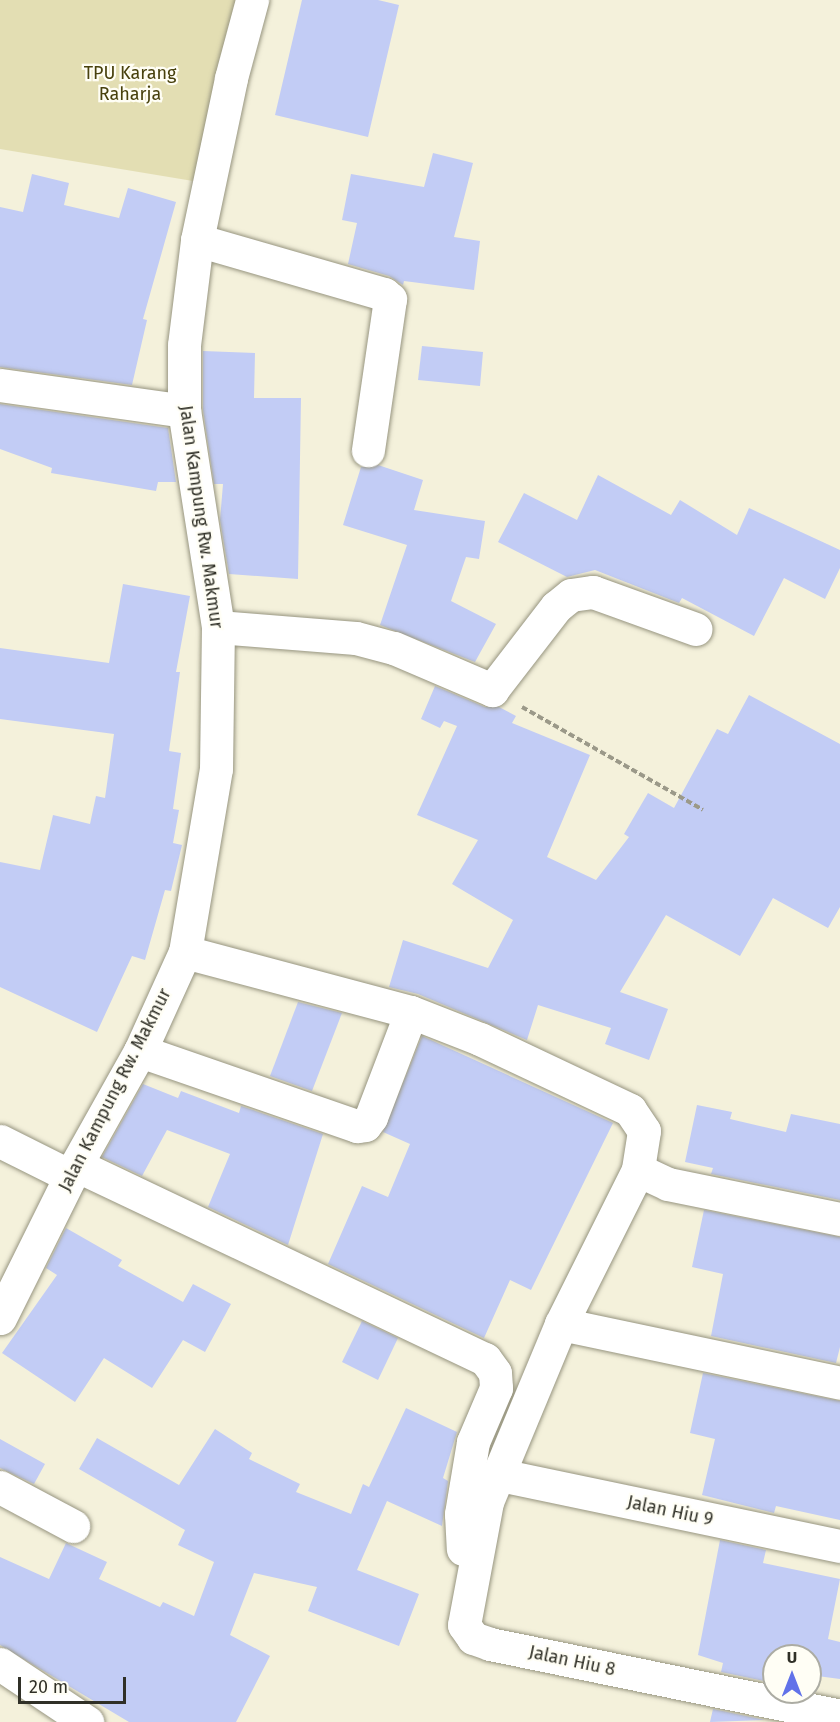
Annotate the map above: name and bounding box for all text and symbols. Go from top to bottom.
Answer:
park label: TPU Karang Raharja [84,63,176,106]
street label: Jalan Kampung Rw. Makmur [175,404,227,630]
street label: Jalan Kampung Rw. Makmur [54,985,176,1195]
street label: Jalan Hiu 9 [625,1491,715,1531]
street label: Jalan Hiu 8 [527,1641,617,1681]
north arrow [762,1644,822,1704]
text: U [787,1648,797,1667]
scale bar [21,1665,129,1703]
text: 20 m [29,1676,68,1698]

